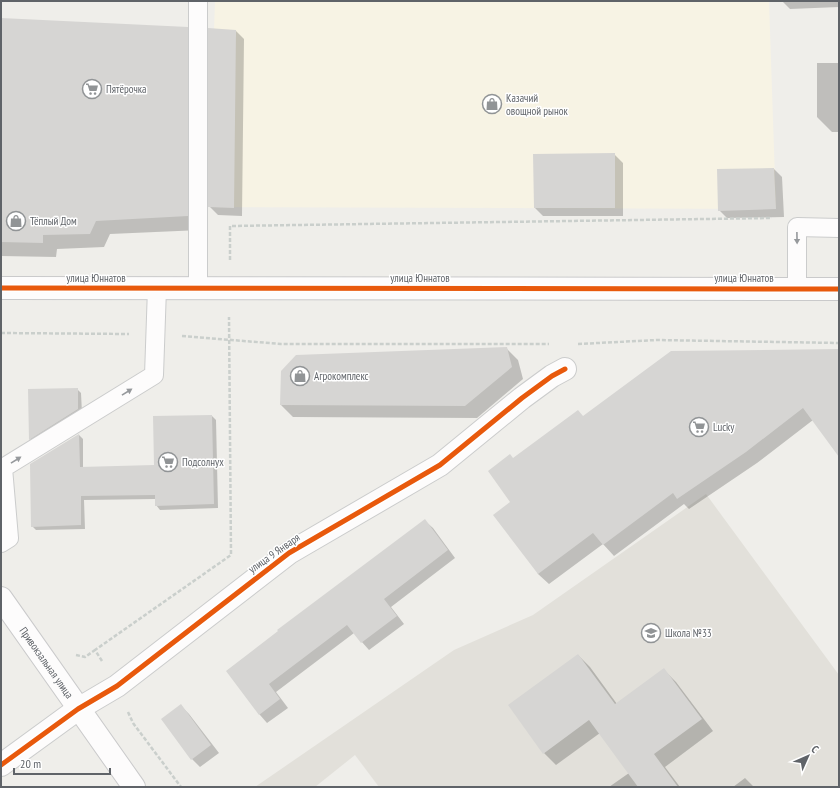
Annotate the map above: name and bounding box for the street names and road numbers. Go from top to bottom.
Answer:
street label: улица Юннатов [66,271,126,285]
street label: улица Юннатов [390,271,450,285]
street label: улица Юннатов [714,271,774,285]
street label: улица 9 Января [245,530,303,576]
street label: Привокзальная улица [17,624,76,701]

